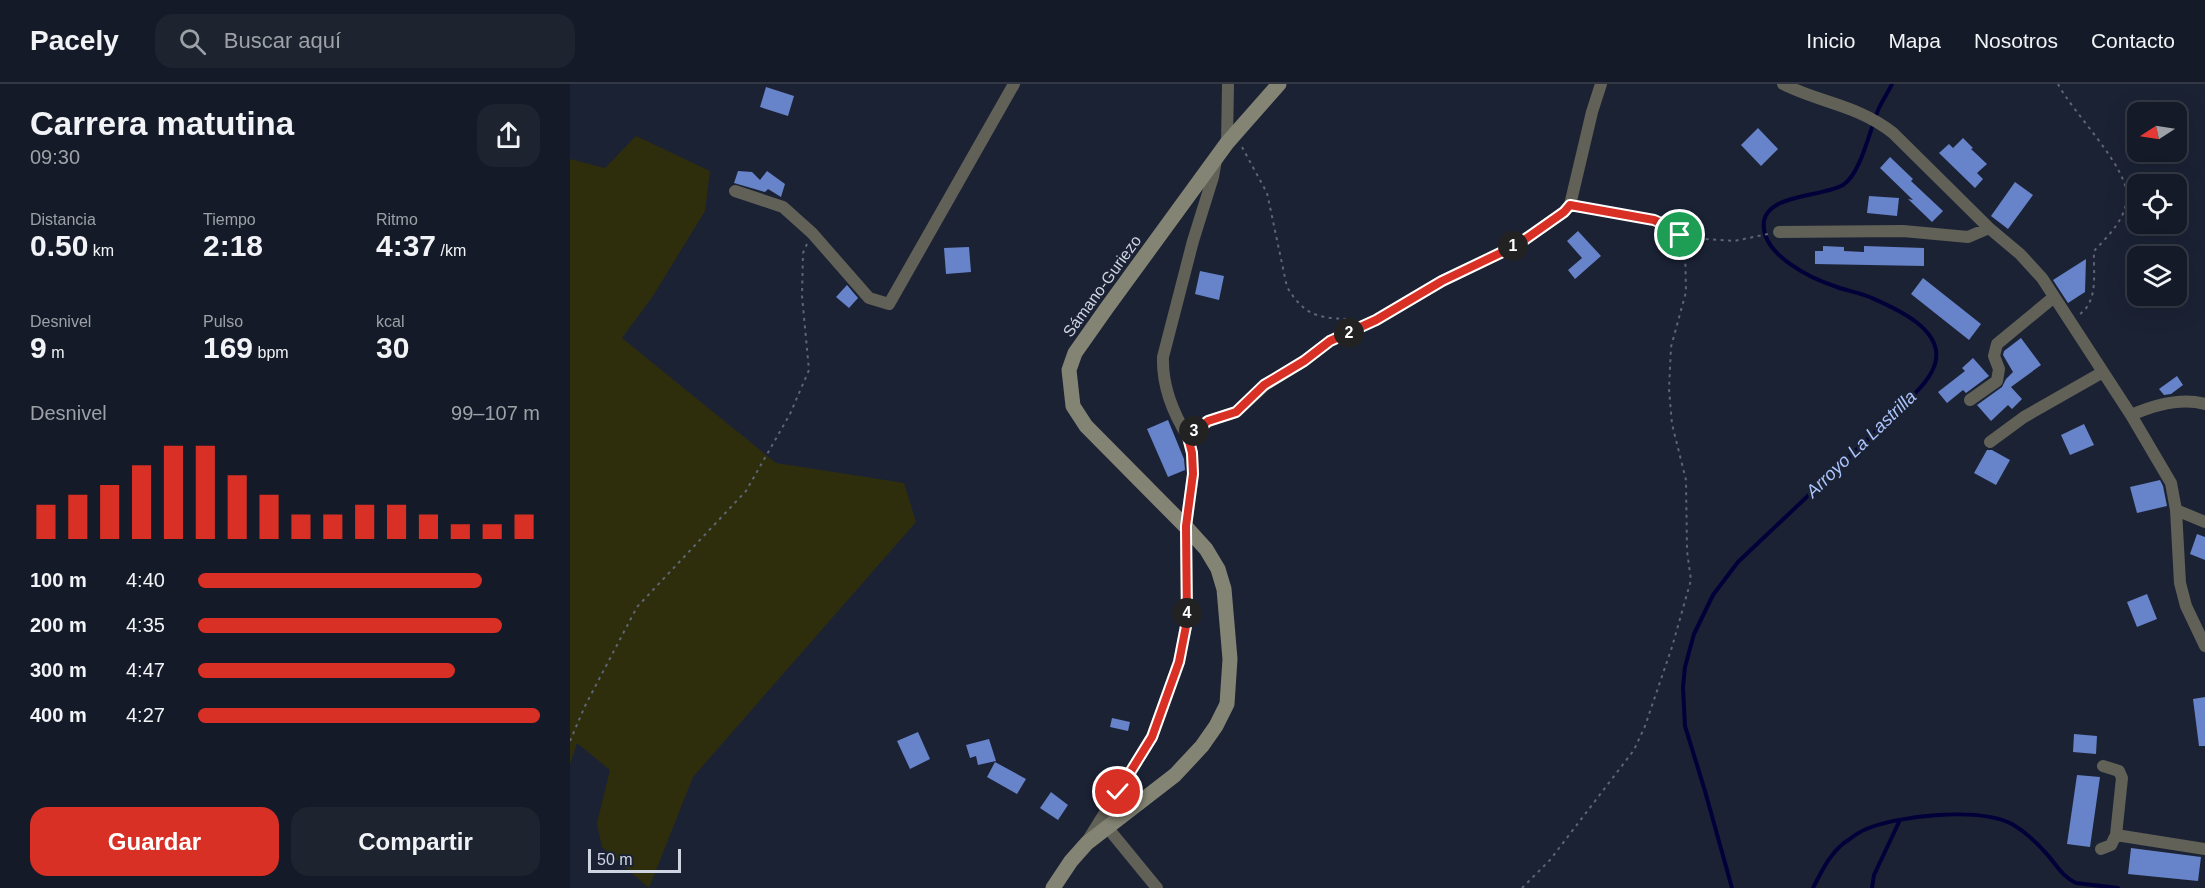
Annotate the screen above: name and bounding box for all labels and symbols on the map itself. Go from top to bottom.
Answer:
north arrow [2127,102,2187,162]
pin [1654,209,1705,260]
pin: 1 [1498,231,1528,261]
street label: Sámano-Guriezo [1060,232,1144,340]
pin: 2 [1334,318,1364,348]
water label: Arroyo La Lastrilla [1801,386,1920,502]
pin: 3 [1179,416,1209,446]
pin: 4 [1172,598,1202,628]
pin [1092,766,1143,817]
scale bar [588,846,681,874]

